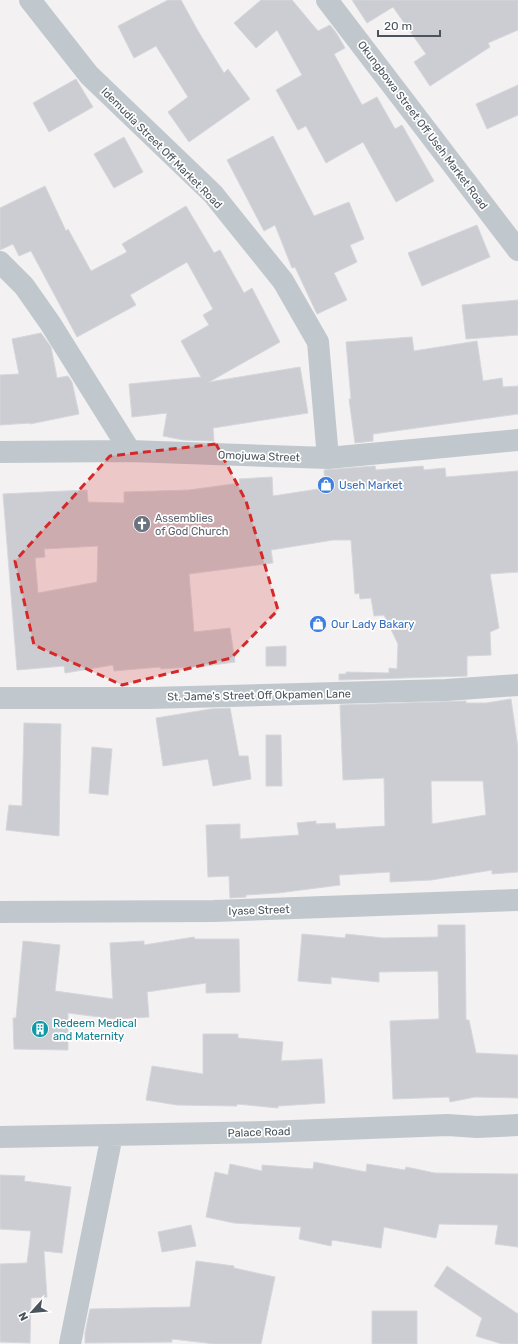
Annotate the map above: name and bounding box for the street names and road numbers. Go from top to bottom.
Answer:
street label: Okungbowa Street Off Useh Market Road [355,39,490,212]
street label: Idemudia Street Off Market Road [98,85,225,212]
street label: Omojuwa Street [218,449,301,464]
street label: St. Jame's Street Off Okpamen Lane [167,687,351,704]
street label: Iyase Street [228,903,291,918]
street label: Palace Road [227,1125,291,1140]

